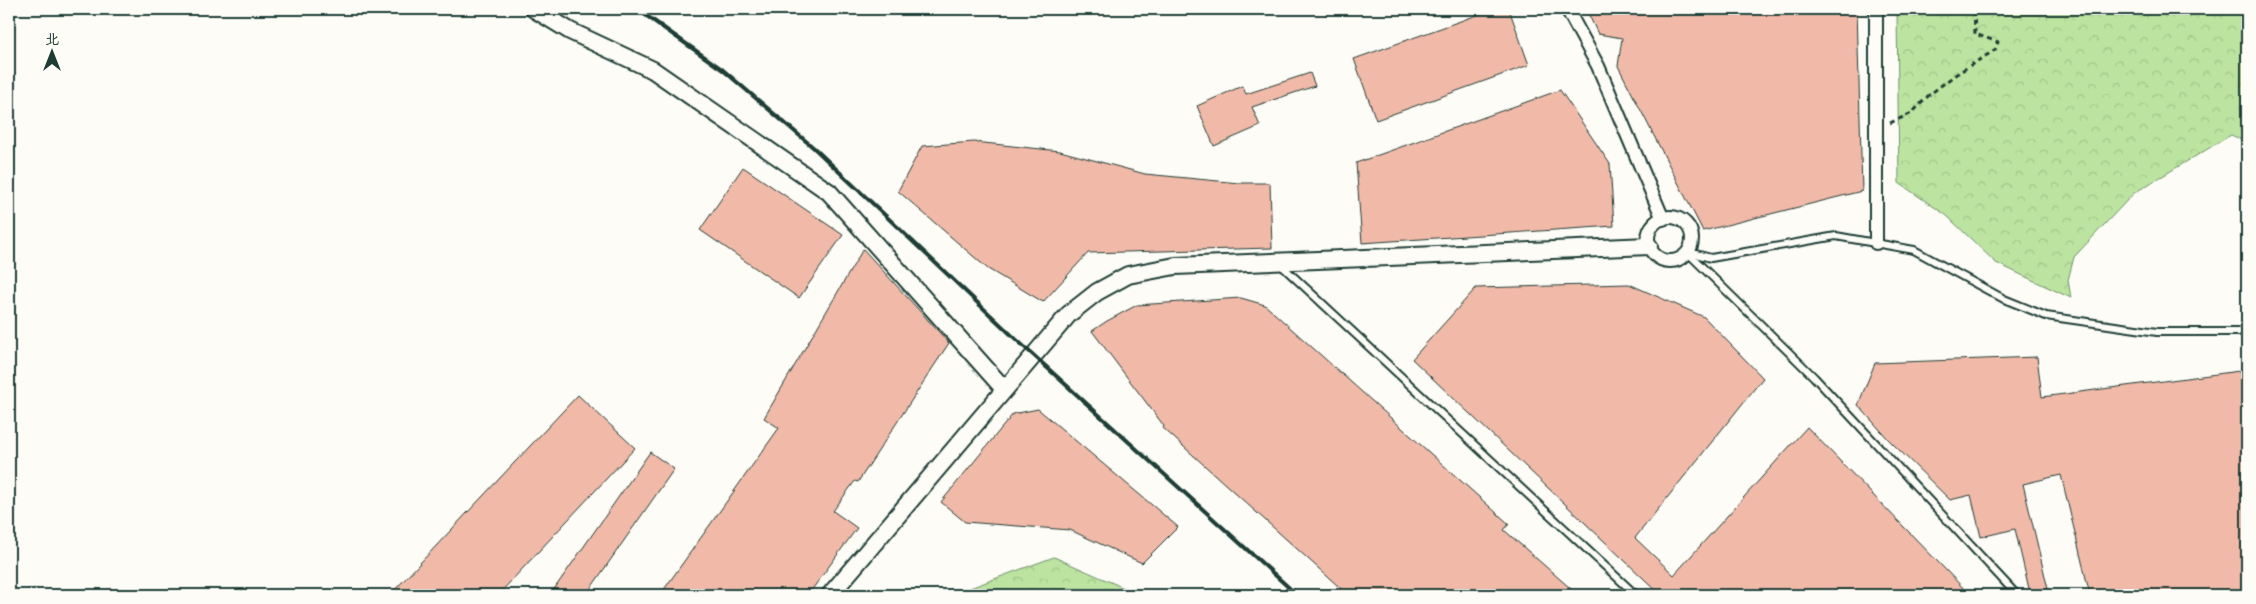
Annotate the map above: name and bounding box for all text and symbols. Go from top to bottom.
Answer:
north arrow [28,28,78,78]
text: 北 [45,30,59,51]

